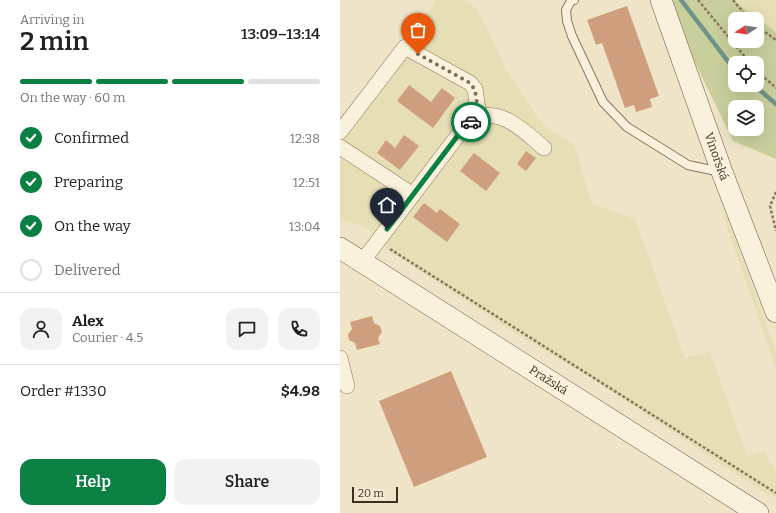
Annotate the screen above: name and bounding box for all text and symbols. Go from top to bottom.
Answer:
text: Arriving in [20,12,85,27]
north arrow [728,12,764,48]
map controls [728,12,764,136]
pin [401,13,435,54]
icon: bag [407,19,429,41]
text: 13:09–13:14 [241,25,320,43]
text: 2 min [20,26,89,57]
button: locate [728,56,764,92]
text: On the way · 60 m [20,90,125,105]
button: layers [728,100,764,136]
courier [451,102,491,142]
icon: car [460,111,482,133]
icon: check [20,127,42,149]
text: Confirmed [54,129,129,147]
text: 12:38 [290,131,320,146]
street label: Vinořská [702,131,732,183]
icon: check [20,171,42,193]
text: Preparing [54,173,123,191]
text: 12:51 [293,175,320,190]
pin [370,188,404,229]
icon: home [376,194,398,216]
icon: check [20,215,42,237]
text: On the way [54,217,131,235]
text: 13:04 [289,219,320,234]
text: Delivered [54,261,121,279]
button: person [20,308,62,350]
button: chat [226,308,268,350]
button: phone [278,308,320,350]
text: Alex [72,312,104,330]
text: Courier · 4.5 [72,330,143,345]
street label: Pražská [527,363,571,398]
text: Order #1330 [20,382,107,400]
text: $4.98 [281,382,320,400]
button: Help [20,459,166,505]
button: Share [174,459,320,505]
scale bar [352,485,398,504]
text: 20 m [358,487,384,500]

